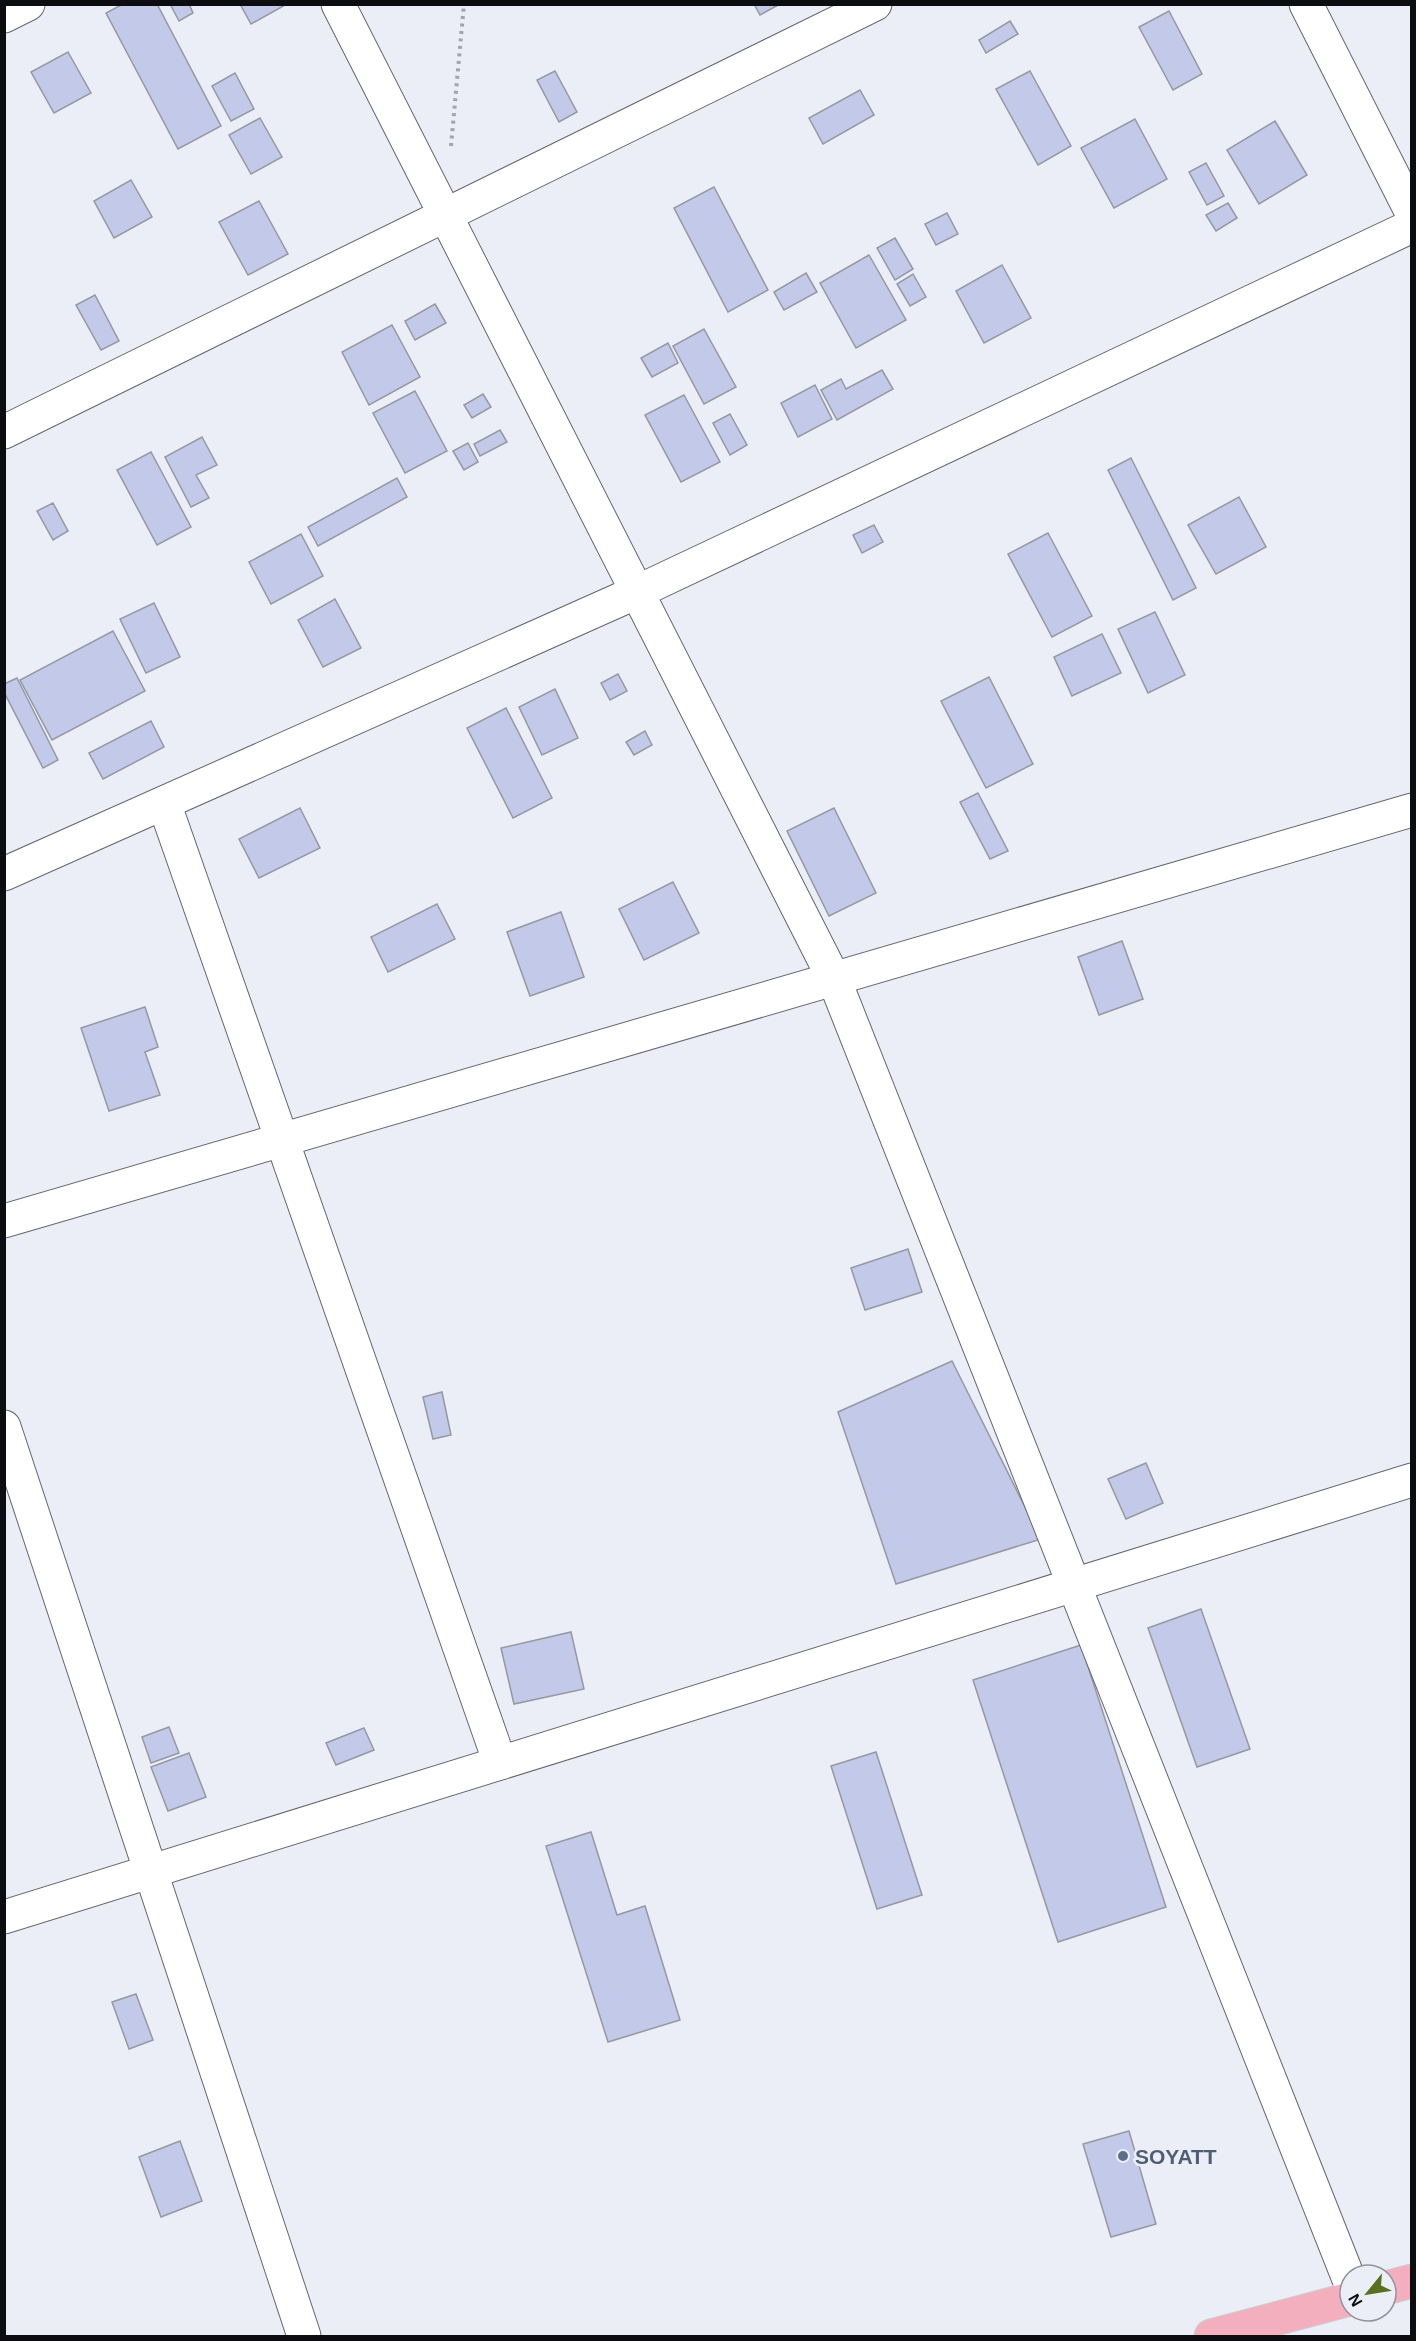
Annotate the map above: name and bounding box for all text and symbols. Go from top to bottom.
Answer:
place label: SOYATT [1135,2145,1217,2168]
marker: SOYATT [1116,2149,1130,2163]
north arrow [1338,2263,1398,2323]
text: N [1345,2291,1366,2310]

